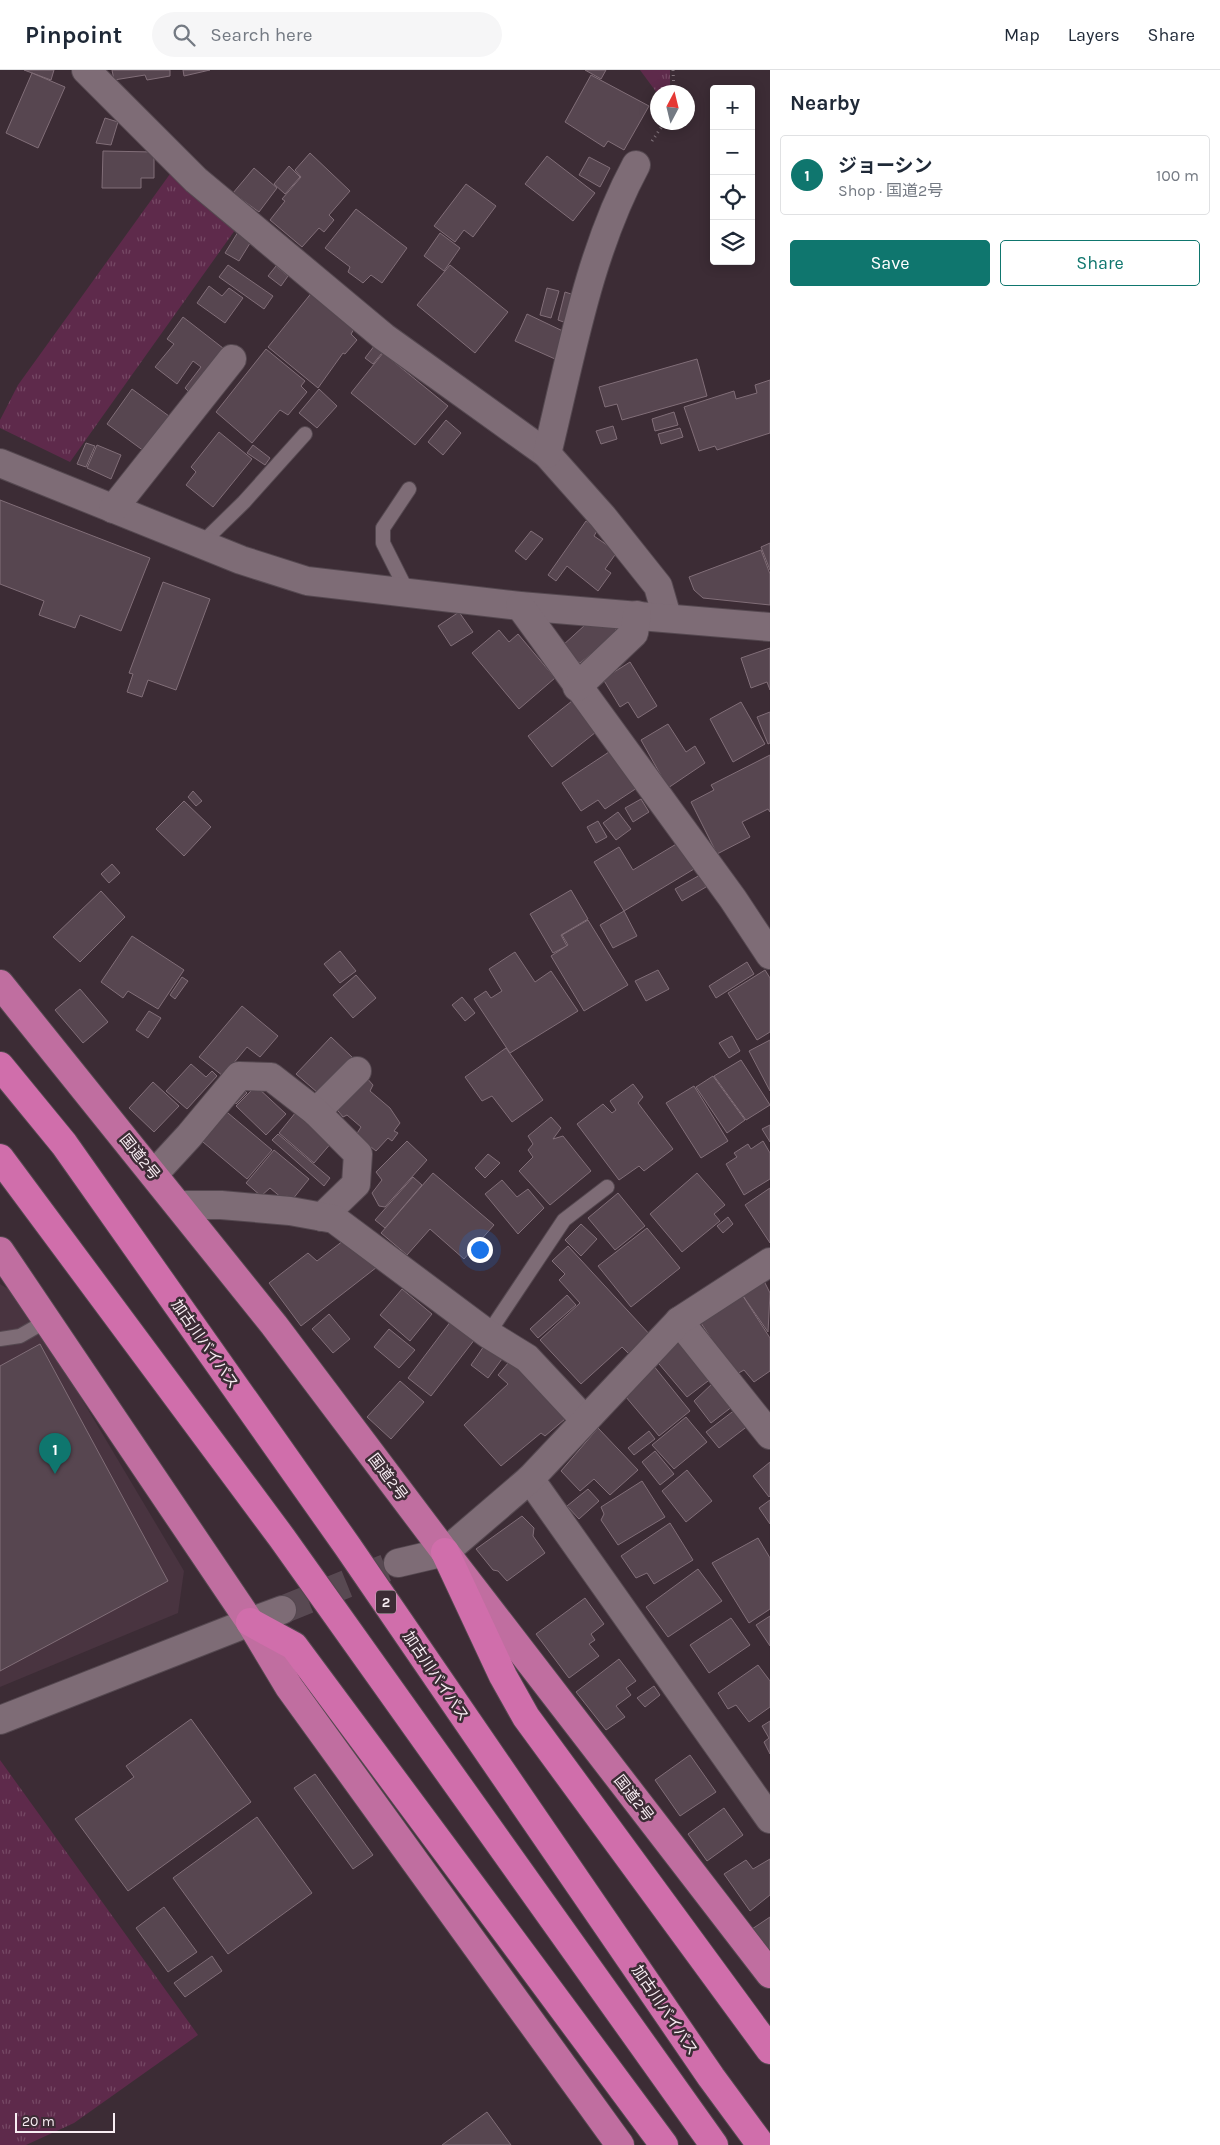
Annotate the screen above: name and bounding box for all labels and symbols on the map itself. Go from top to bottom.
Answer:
north arrow [650,85,695,130]
street label: 国道2号 [116,1130,164,1184]
your location [467,1237,493,1263]
street label: 加古川バイパス [168,1296,242,1392]
pin: 1 [39,1433,71,1474]
street label: 国道2号 [365,1450,411,1504]
road number: 2 [376,1590,396,1614]
street label: 加古川バイパス [399,1628,473,1724]
street label: 国道2号 [610,1771,658,1825]
street label: 加古川バイパス [628,1962,702,2058]
scale bar [15,2110,115,2133]

